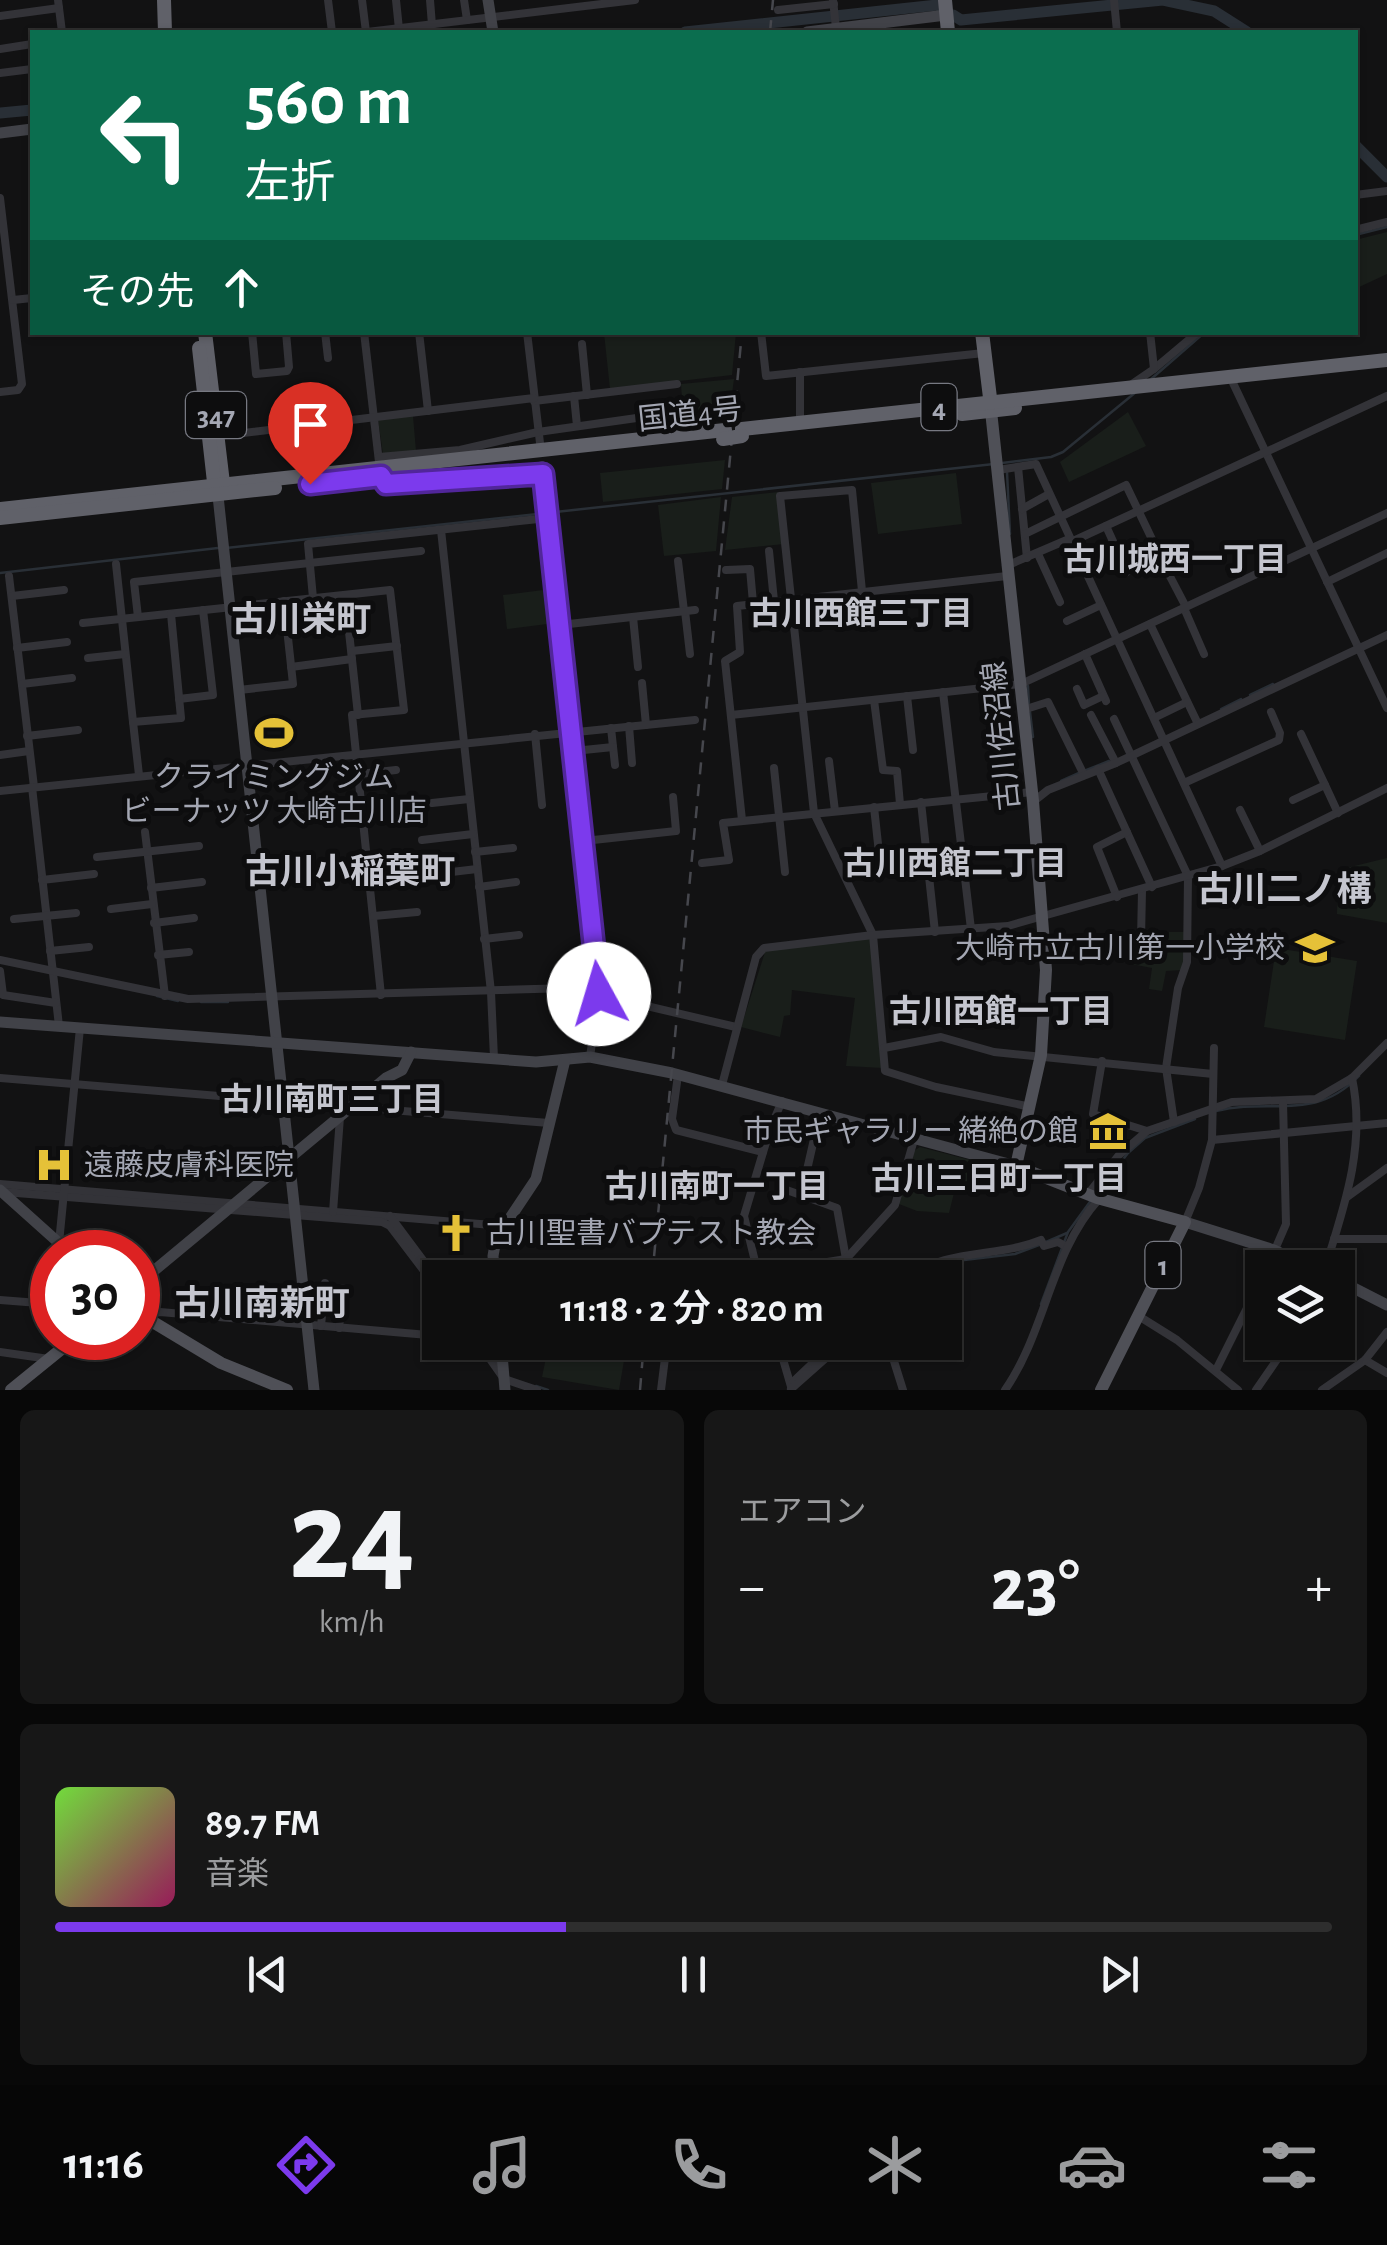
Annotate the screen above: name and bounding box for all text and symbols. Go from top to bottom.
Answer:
text: 560 m [245,67,413,137]
icon: left [80,70,210,200]
text: 左折 [245,161,335,206]
icon: ahead [214,260,269,315]
text: その先 [80,274,194,312]
pin [268,382,353,485]
road number: 4 [922,384,956,430]
road number: 347 [186,392,246,438]
street label: 国道4号 [636,394,744,435]
icon: arrive [283,397,338,452]
district label: 古川城西一丁目 [1063,542,1287,576]
district label: 古川西館三丁目 [749,596,973,630]
district label: 古川栄町 [231,601,371,638]
street label: 古川佐沼線 [977,660,1025,812]
sports icon: クライミングジム ビーナッツ 大崎古川店 [253,712,295,754]
place label: クライミングジム ビーナッツ 大崎古川店 [122,761,426,827]
district label: 古川西館二丁目 [843,846,1067,880]
district label: 古川小稲葉町 [245,853,455,890]
district label: 古川二ノ構 [1196,871,1372,908]
school or university icon: 大崎市立古川第一小学校 [1294,927,1336,969]
place label: 大崎市立古川第一小学校 [955,932,1285,964]
position arrow [547,942,651,1046]
district label: 古川西館一丁目 [889,994,1113,1028]
district label: 古川南町三丁目 [220,1082,444,1116]
museum icon: 市民ギャラリー 緒絶の館 [1087,1110,1129,1152]
place label: 市民ギャラリー 緒絶の館 [743,1115,1078,1147]
hospital icon: 遠藤皮膚科医院 [33,1144,75,1186]
place label: 遠藤皮膚科医院 [84,1149,294,1181]
district label: 古川三日町一丁目 [871,1161,1127,1195]
district label: 古川南町一丁目 [605,1169,829,1203]
church icon: 古川聖書バプテスト教会 [435,1212,477,1254]
place label: 古川聖書バプテスト教会 [486,1217,816,1249]
speed limit sign: 30 [30,1230,160,1360]
road number: 1 [1146,1242,1180,1288]
map controls [1245,1250,1355,1360]
button: layers [1245,1250,1355,1360]
district label: 古川南新町 [174,1285,350,1322]
text: 11:18 · 2 分 · 820 m [560,1291,824,1329]
text: 24 [288,1473,415,1603]
text: エアコン [739,1496,867,1528]
text: 23° [990,1549,1080,1624]
text: − [739,1560,765,1615]
text: + [1306,1560,1332,1615]
text: km/h [319,1606,385,1638]
text: 89.7 FM [205,1805,320,1843]
text: 音楽 [205,1858,269,1890]
icon: previous [240,1947,295,2002]
icon: pause [666,1947,721,2002]
icon: next [1092,1947,1147,2002]
icon: directions [271,2130,341,2200]
icon: music [467,2130,537,2200]
icon: phone [664,2130,734,2200]
icon: climate [860,2130,930,2200]
icon: car [1057,2130,1127,2200]
icon: filters [1254,2130,1324,2200]
text: 11:16 [63,2142,144,2187]

